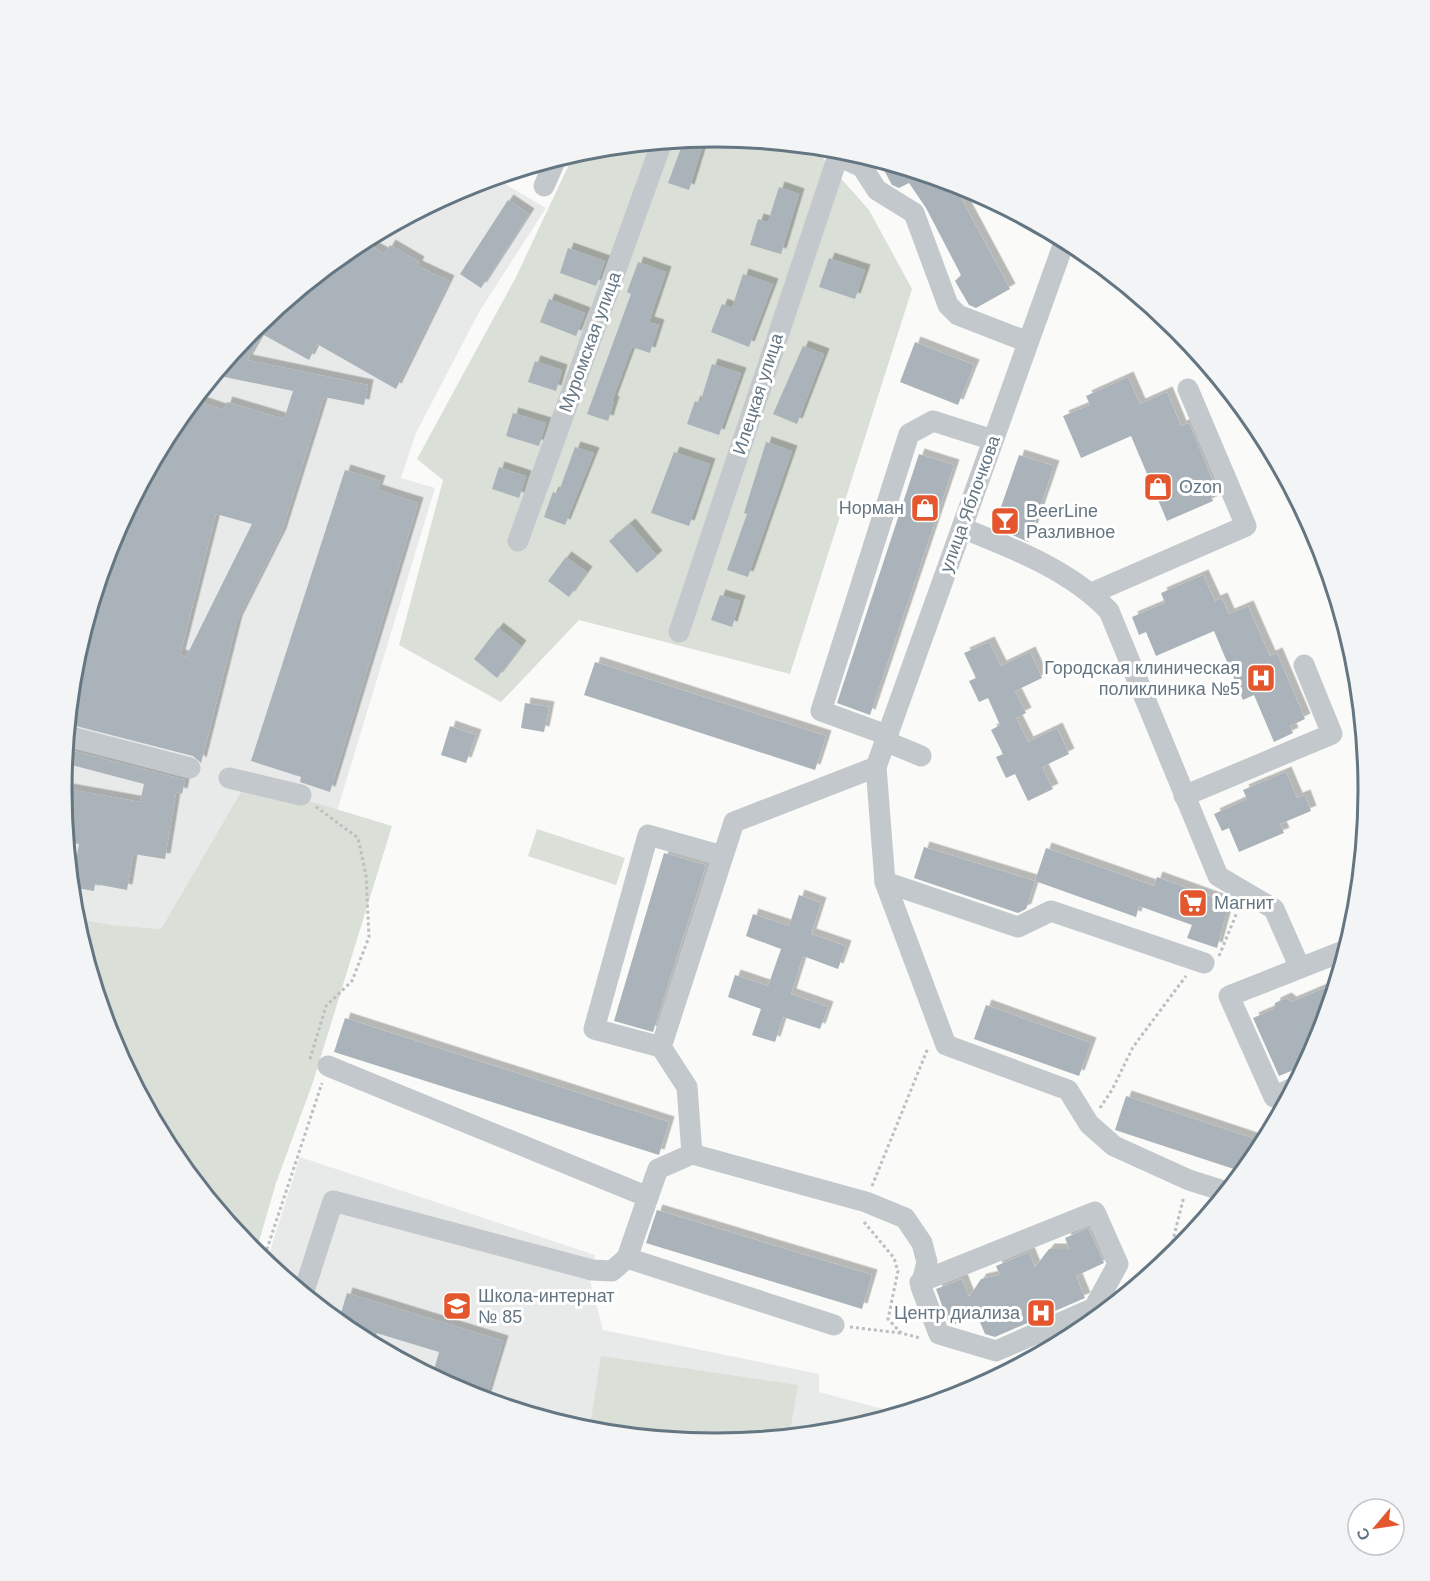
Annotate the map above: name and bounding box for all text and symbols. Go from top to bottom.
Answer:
street label: Муромская улица [555,268,625,415]
street label: Илецкая улица [729,330,787,457]
street label: улица Яблочкова [936,432,1004,575]
shop icon: Ozon [1142,471,1174,503]
place label: Ozon [1179,477,1222,497]
shop icon: Норман [909,492,941,524]
place label: Норман [839,498,904,518]
place label: BeerLine Разливное [1026,501,1115,542]
bar icon: BeerLine Разливное [989,505,1021,537]
place label: Городская клиническая поликлиника №5 [1044,658,1240,699]
hospital icon: Городская клиническая поликлиника №5 [1245,662,1277,694]
supermarket icon: Магнит [1177,887,1209,919]
place label: Магнит [1214,893,1274,913]
place label: Школа-интернат № 85 [478,1286,615,1327]
school or university icon: Школа-интернат № 85 [441,1290,473,1322]
hospital icon: Центр диализа [1025,1297,1057,1329]
place label: Центр диализа [894,1303,1021,1323]
north arrow [1346,1497,1406,1557]
text: С [1353,1524,1374,1543]

